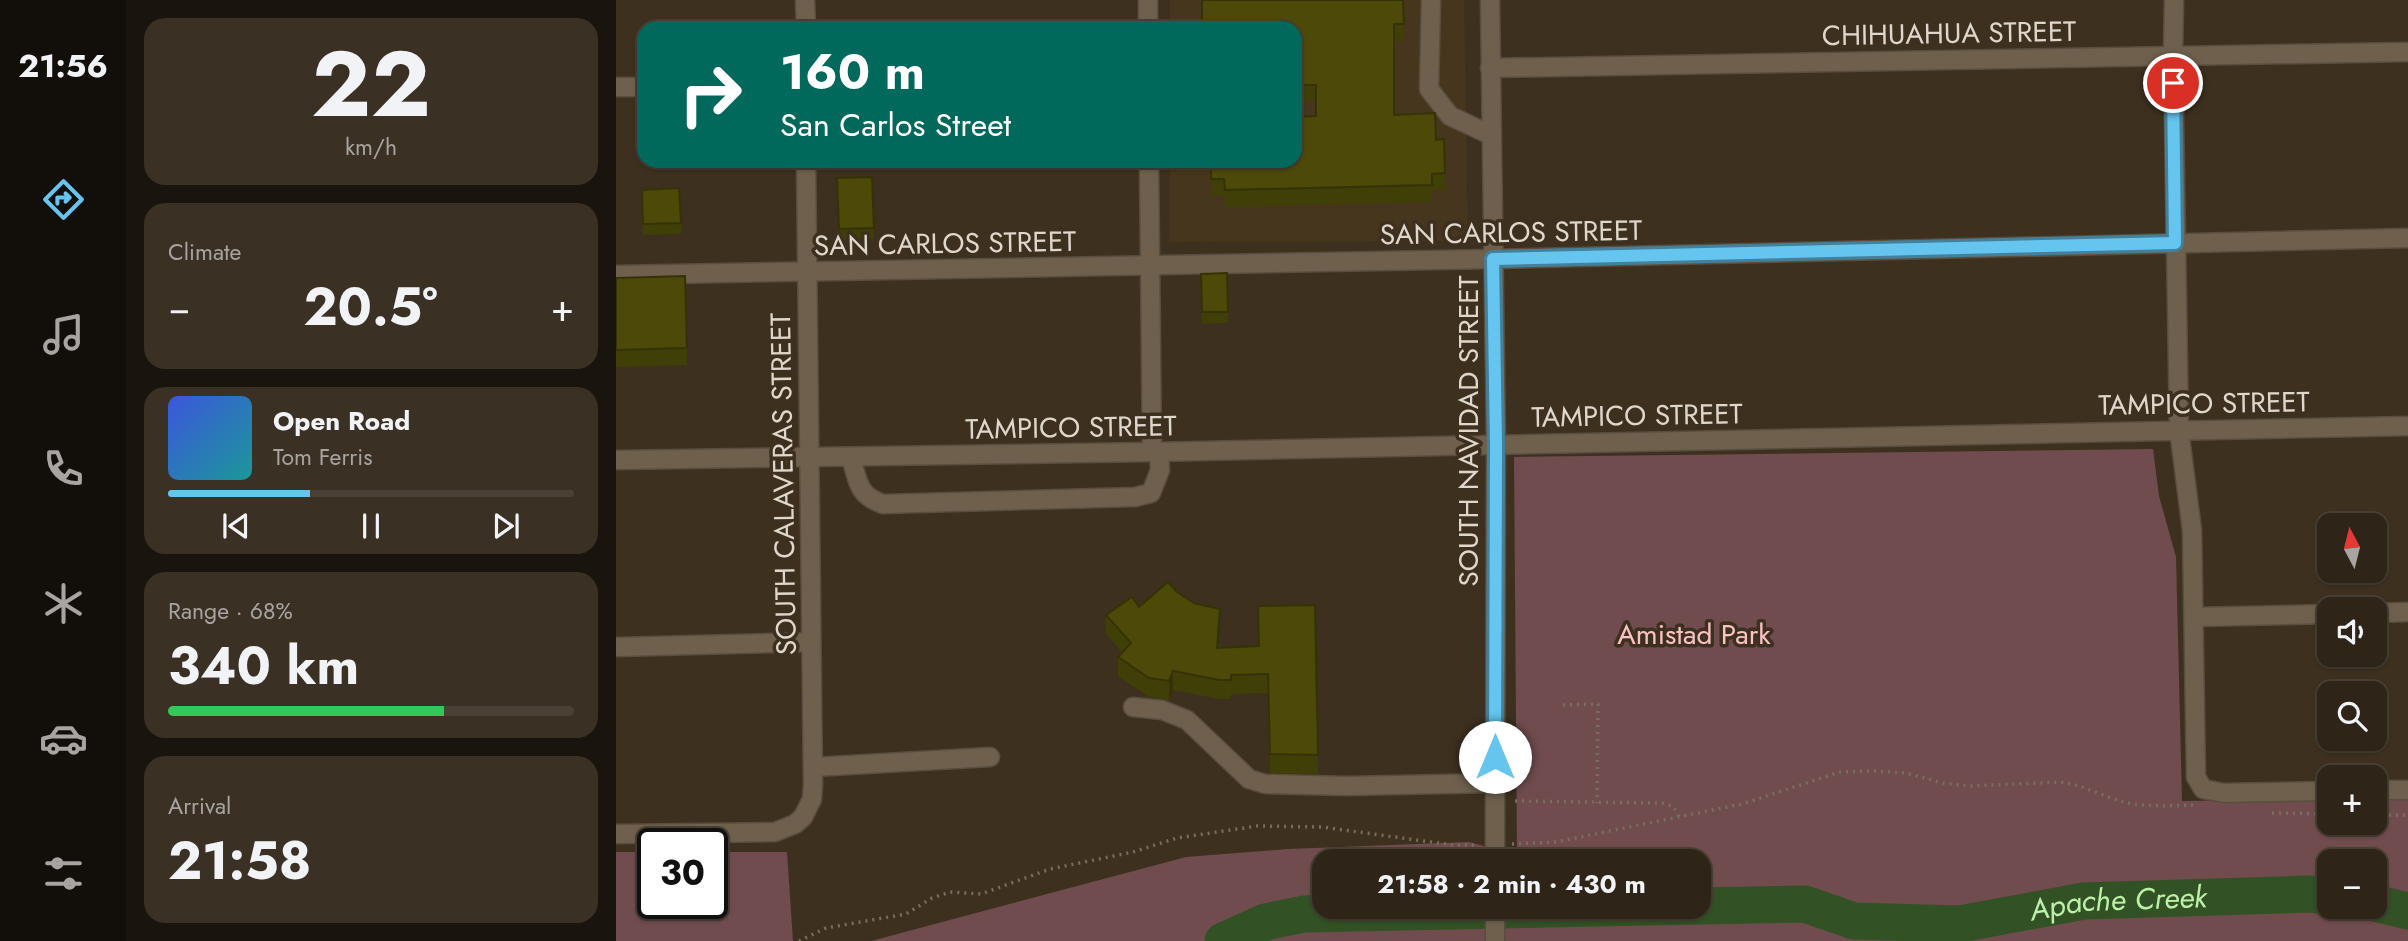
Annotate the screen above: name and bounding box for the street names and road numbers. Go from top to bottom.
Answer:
street label: CHIHUAHUA STREET [1821,11,2077,56]
street label: SAN CARLOS STREET [1379,210,1643,255]
street label: SAN CARLOS STREET [813,221,1077,266]
street label: SOUTH NAVIDAD STREET [1448,275,1489,587]
street label: SOUTH CALAVERAS STREET [760,312,807,656]
street label: TAMPICO STREET [2098,381,2310,426]
street label: TAMPICO STREET [1531,393,1743,438]
street label: TAMPICO STREET [965,405,1177,450]

